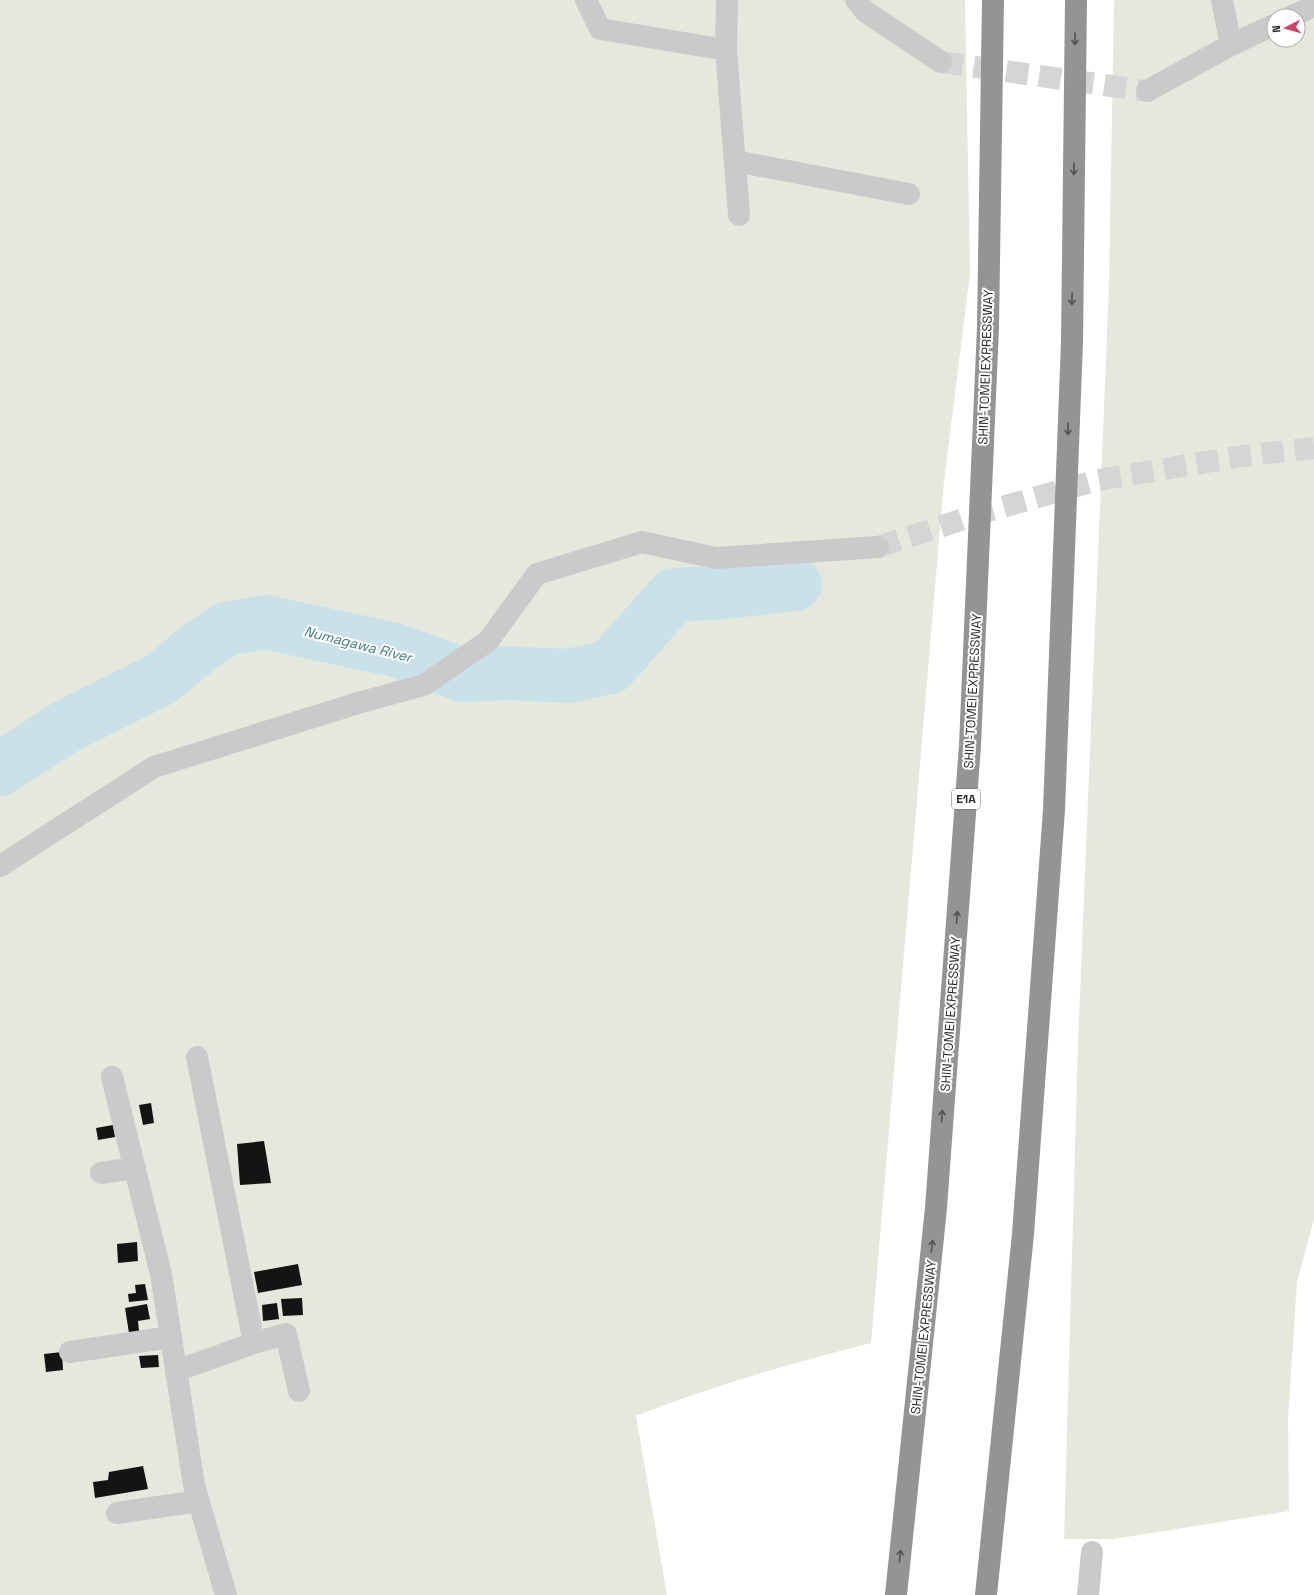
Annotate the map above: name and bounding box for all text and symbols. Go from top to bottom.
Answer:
north arrow [1266,8,1306,48]
text: N [1269,25,1283,33]
one-way arrow [1072,32,1079,45]
one-way arrow [1070,162,1078,175]
street label: SHIN-TOMEI EXPRESSWAY [974,289,997,445]
one-way arrow [1068,292,1076,305]
one-way arrow [1065,422,1072,435]
street label: SHIN-TOMEI EXPRESSWAY [960,613,985,769]
water label: Numagawa River [302,622,415,667]
road number: E1A [952,789,980,809]
one-way arrow [954,911,961,924]
street label: SHIN-TOMEI EXPRESSWAY [937,936,964,1092]
one-way arrow [939,1110,946,1123]
one-way arrow [928,1240,936,1253]
street label: SHIN-TOMEI EXPRESSWAY [907,1259,940,1415]
one-way arrow [897,1550,904,1563]

